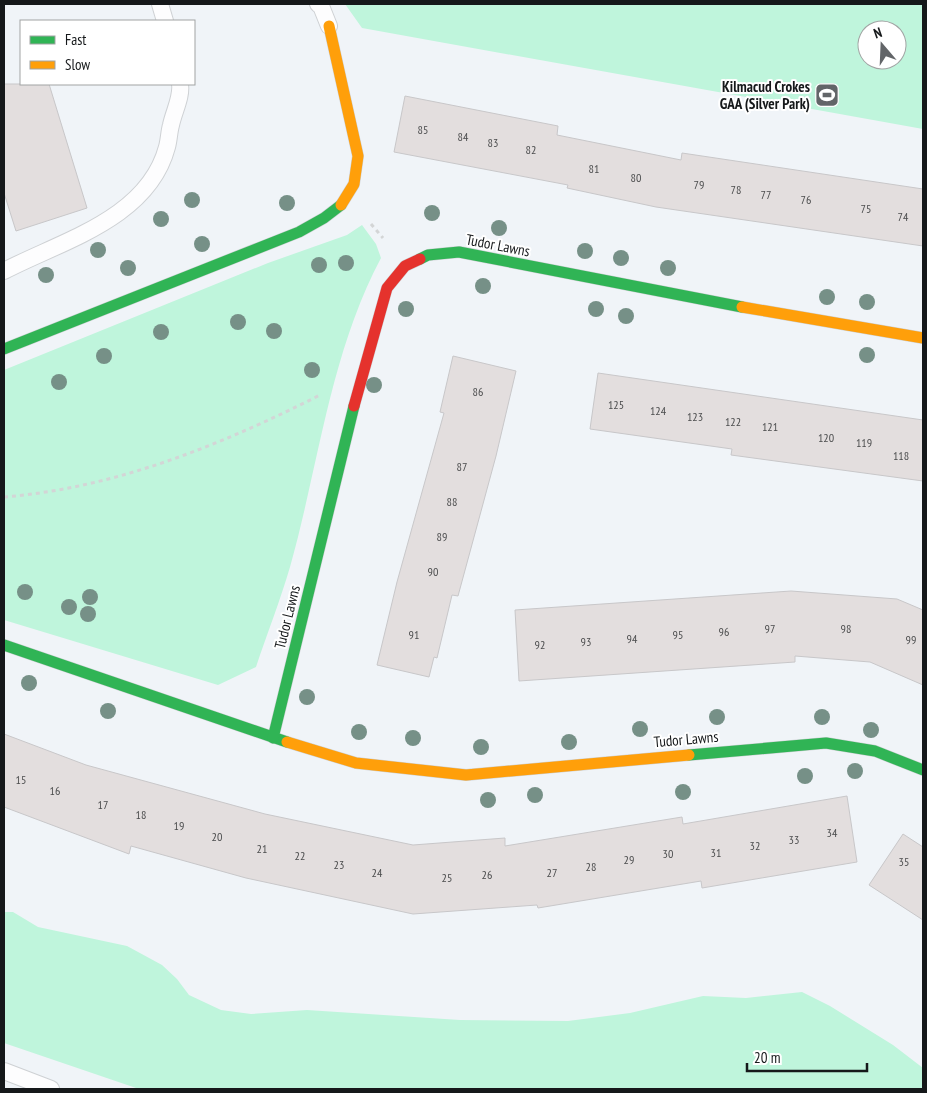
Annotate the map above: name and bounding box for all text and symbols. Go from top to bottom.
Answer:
legend [20,20,195,85]
north arrow [857,20,907,70]
text: N [871,23,884,42]
text: Fast [65,30,86,49]
text: Slow [65,55,90,74]
place label: Kilmacud Crokes GAA (Silver Park) [720,77,810,113]
sports icon: Kilmacud Crokes GAA (Silver Park) [814,82,840,108]
house number: 85 [418,122,428,137]
house number: 84 [458,129,469,144]
house number: 83 [488,135,498,150]
house number: 82 [526,142,536,157]
house number: 81 [589,161,599,176]
house number: 80 [631,170,641,185]
house number: 79 [694,177,704,192]
house number: 78 [731,182,741,197]
house number: 77 [761,187,771,202]
house number: 76 [801,192,811,207]
house number: 75 [861,201,871,216]
house number: 74 [898,209,909,224]
street label: Tudor Lawns [464,229,532,261]
house number: 86 [473,384,483,399]
house number: 125 [608,397,624,412]
house number: 124 [650,403,667,418]
house number: 123 [687,409,703,424]
house number: 122 [725,414,741,429]
house number: 121 [762,419,778,434]
house number: 120 [818,430,834,445]
house number: 119 [856,435,872,450]
house number: 118 [893,448,909,463]
house number: 87 [457,459,467,474]
house number: 88 [447,494,457,509]
house number: 89 [437,529,447,544]
house number: 90 [428,564,438,579]
street label: Tudor Lawns [270,583,304,651]
house number: 97 [765,621,775,636]
house number: 98 [841,621,851,636]
house number: 96 [719,624,729,639]
house number: 91 [409,627,419,642]
house number: 95 [673,627,683,642]
house number: 94 [627,631,638,646]
house number: 99 [906,632,916,647]
house number: 93 [581,634,591,649]
house number: 92 [535,637,545,652]
street label: Tudor Lawns [653,727,719,751]
house number: 15 [16,772,26,787]
house number: 16 [50,783,60,798]
house number: 17 [98,797,108,812]
house number: 18 [136,807,146,822]
house number: 19 [174,818,184,833]
house number: 34 [827,825,838,840]
house number: 20 [212,829,222,844]
house number: 33 [789,832,799,847]
house number: 32 [750,838,760,853]
house number: 21 [257,841,267,856]
house number: 31 [711,845,721,860]
house number: 30 [663,846,673,861]
house number: 22 [295,848,305,863]
house number: 29 [624,852,634,867]
house number: 35 [899,854,909,869]
house number: 23 [334,857,344,872]
house number: 28 [586,859,596,874]
house number: 24 [372,865,383,880]
house number: 27 [547,865,557,880]
house number: 26 [482,867,492,882]
house number: 25 [442,870,452,885]
scale bar [747,1040,867,1072]
text: 20 m [754,1048,780,1067]

